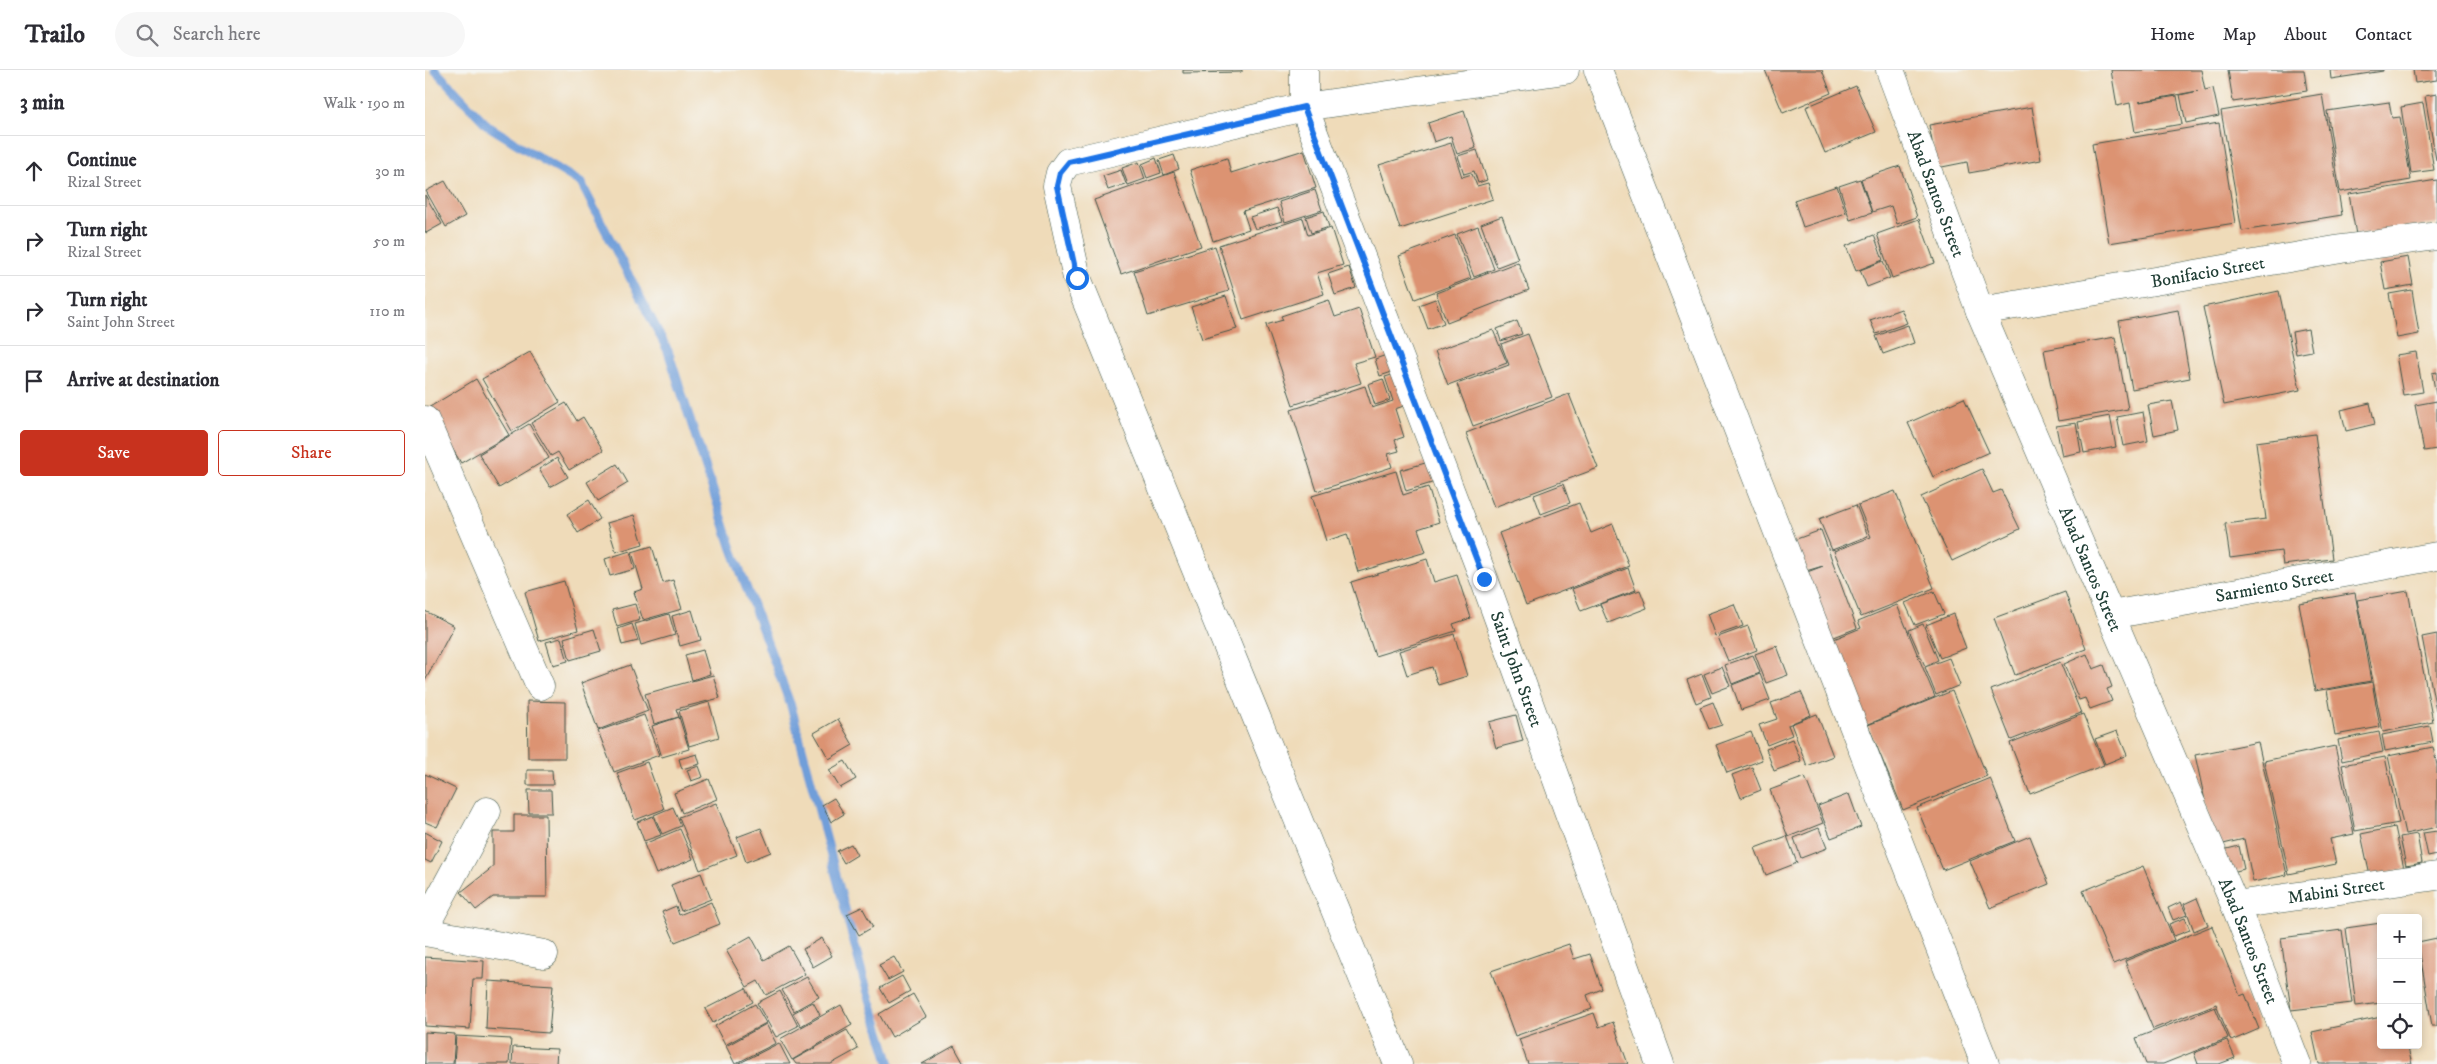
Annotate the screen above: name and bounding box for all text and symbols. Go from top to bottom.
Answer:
search box [115,12,465,57]
text: Trailo [25,20,85,50]
icon: search [133,21,161,49]
text: Search here [173,23,261,46]
text: Home [2150,24,2195,46]
text: Map [2223,24,2256,46]
text: About [2284,24,2327,46]
text: Contact [2355,24,2412,46]
text: 3 min [20,90,65,116]
text: Walk · 190 m [323,93,405,113]
street label: Abad Santos Street [1902,127,1969,261]
text: Continue [67,149,137,172]
icon: ahead [20,157,48,185]
text: 30 m [375,161,405,181]
text: Rizal Street [67,172,142,192]
text: Turn right [67,219,147,242]
icon: right [20,227,48,255]
text: 50 m [373,231,405,251]
text: Rizal Street [67,242,142,262]
street label: Bonifacio Street [2149,252,2267,293]
route start [1066,267,1089,290]
text: Turn right [67,289,147,312]
icon: right [20,297,48,325]
text: 110 m [369,301,405,321]
text: Saint John Street [67,312,175,332]
icon: arrive [20,367,48,395]
text: Arrive at destination [67,369,219,392]
button: Save [20,430,208,476]
button: Share [218,430,405,476]
street label: Abad Santos Street [2053,504,2126,635]
street label: Sarmiento Street [2214,565,2336,608]
route end [1473,568,1496,591]
street label: Saint John Street [1485,609,1547,731]
street label: Mabini Street [2286,874,2386,909]
street label: Abad Santos Street [2213,875,2283,1008]
map controls [2377,914,2422,1049]
button: + [2377,914,2422,959]
button: − [2377,959,2422,1004]
button: locate [2377,1004,2422,1049]

